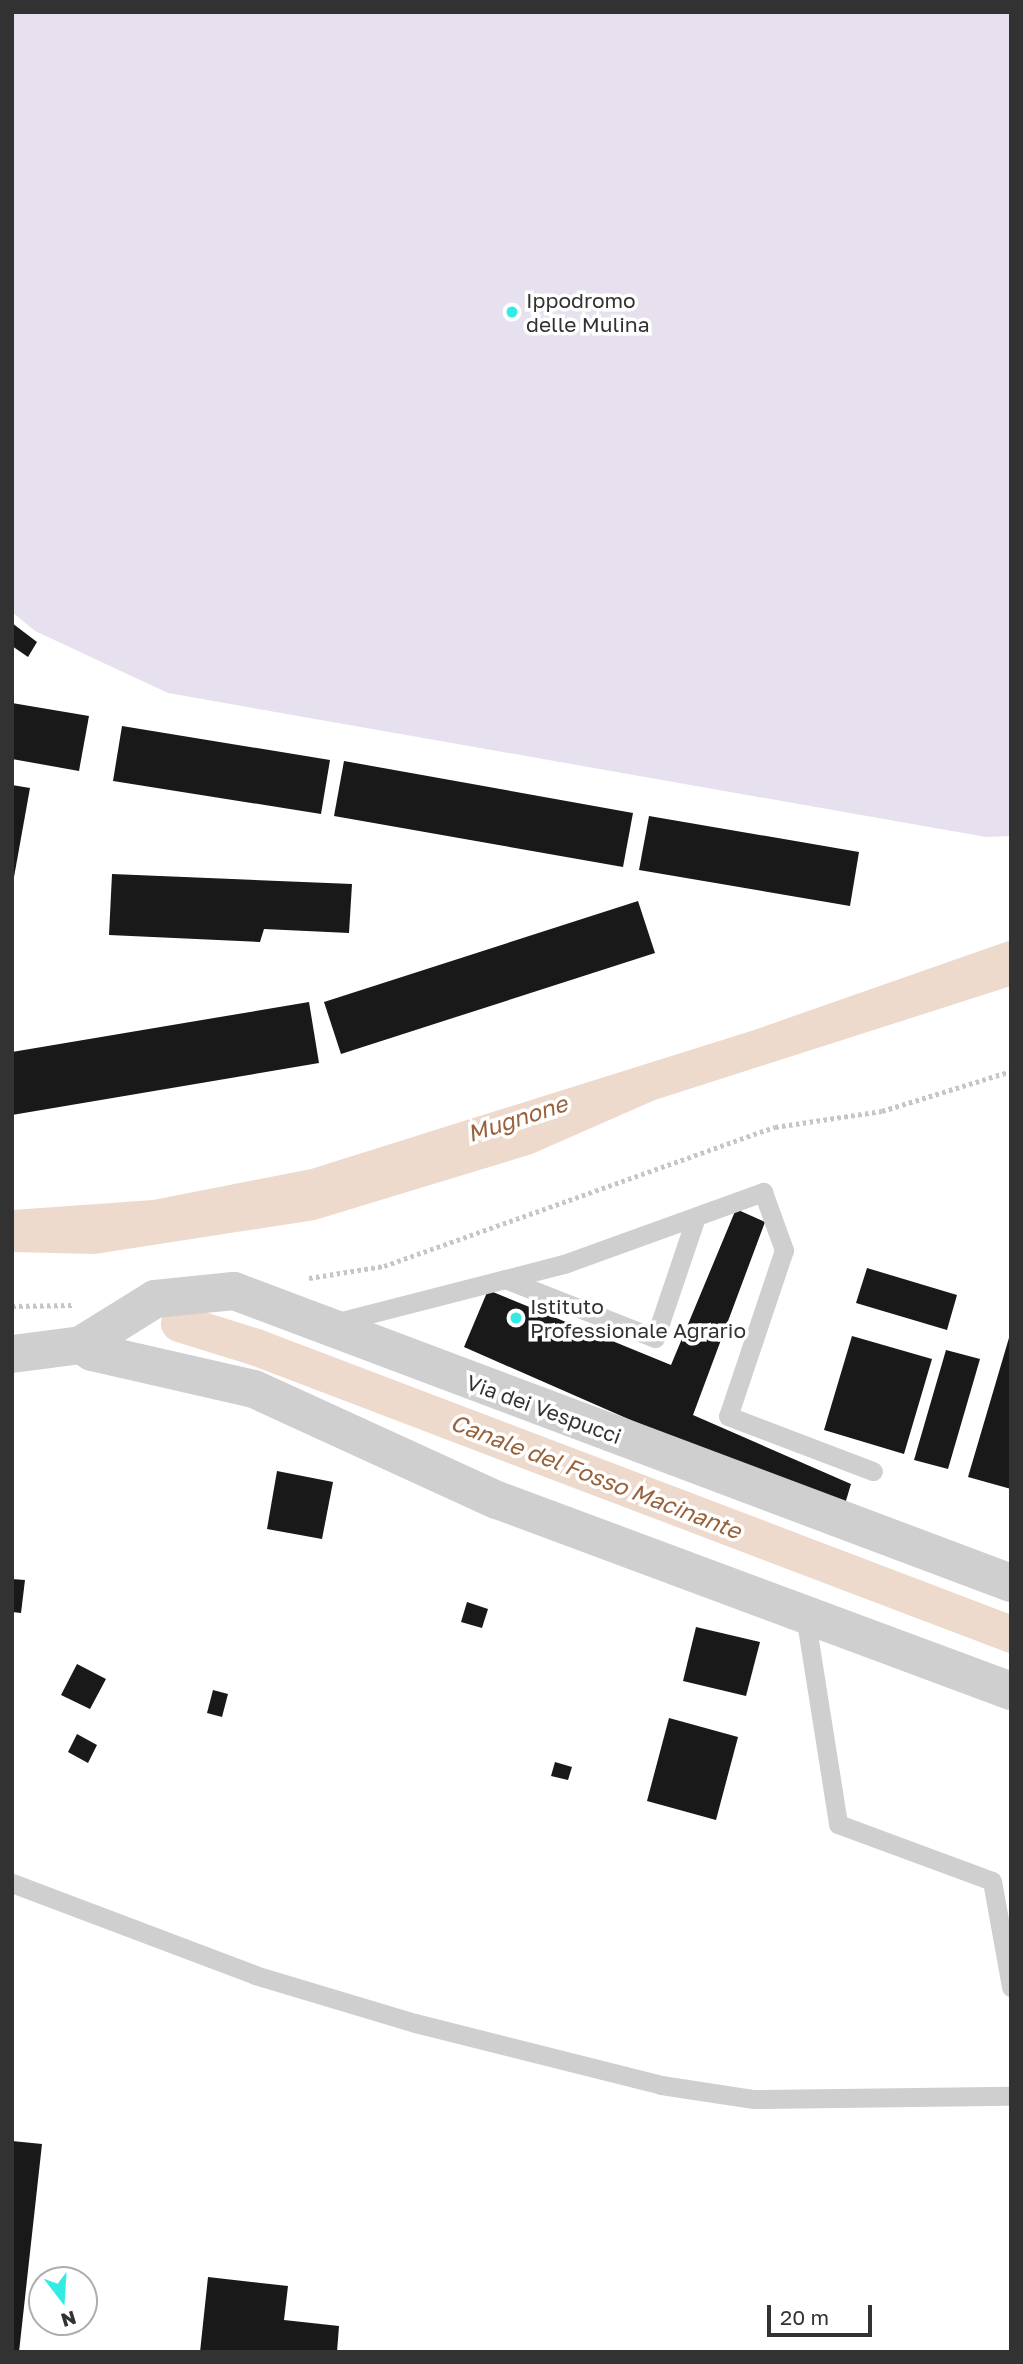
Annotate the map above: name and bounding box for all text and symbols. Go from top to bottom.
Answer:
place label: Ippodromo delle Mulina [526,287,650,337]
marker: Ippodromo delle Mulina [504,304,520,320]
water label: Mugnone [464,1089,570,1147]
place label: Istituto Professionale Agrario [530,1293,746,1343]
marker: Istituto Professionale Agrario [508,1310,524,1326]
street label: Via dei Vespucci [463,1369,625,1449]
water label: Canale del Fosso Macinante [447,1408,745,1544]
north arrow [28,2266,98,2336]
scale bar [771,2290,876,2334]
text: 20 m [780,2304,829,2330]
text: N [58,2307,79,2333]

